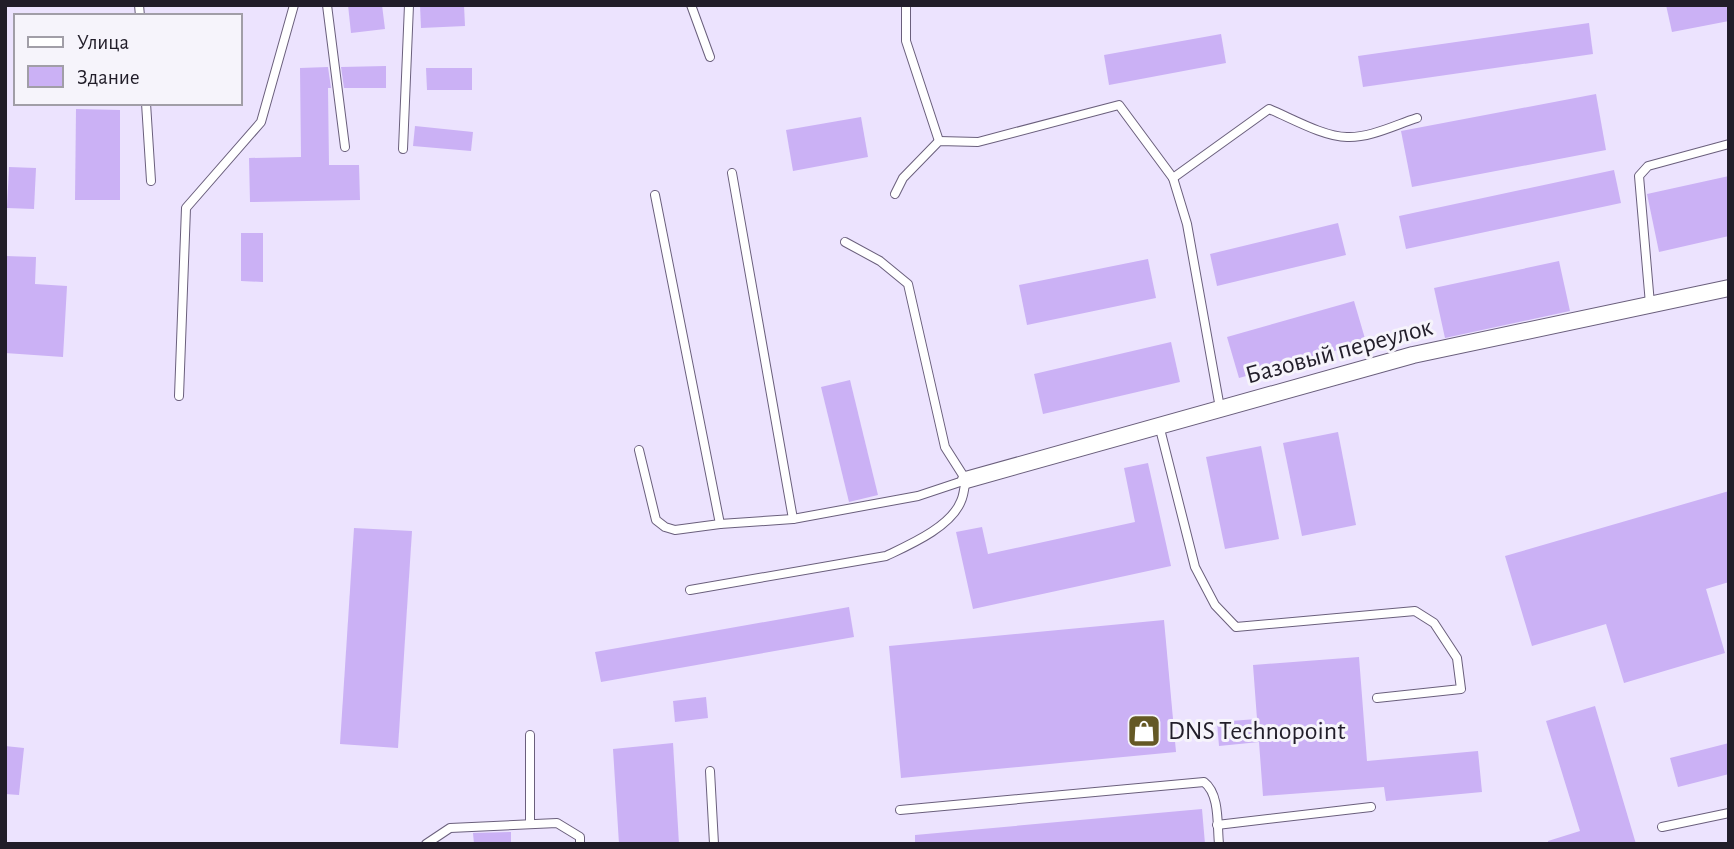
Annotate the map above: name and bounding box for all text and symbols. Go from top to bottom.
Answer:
legend [14,14,242,105]
text: Улица [77,32,130,53]
text: Здание [77,67,140,88]
street label: Базовый переулок [1243,313,1435,388]
shop icon: DNS Technopoint [1125,712,1163,750]
place label: DNS Technopoint [1168,718,1346,744]

